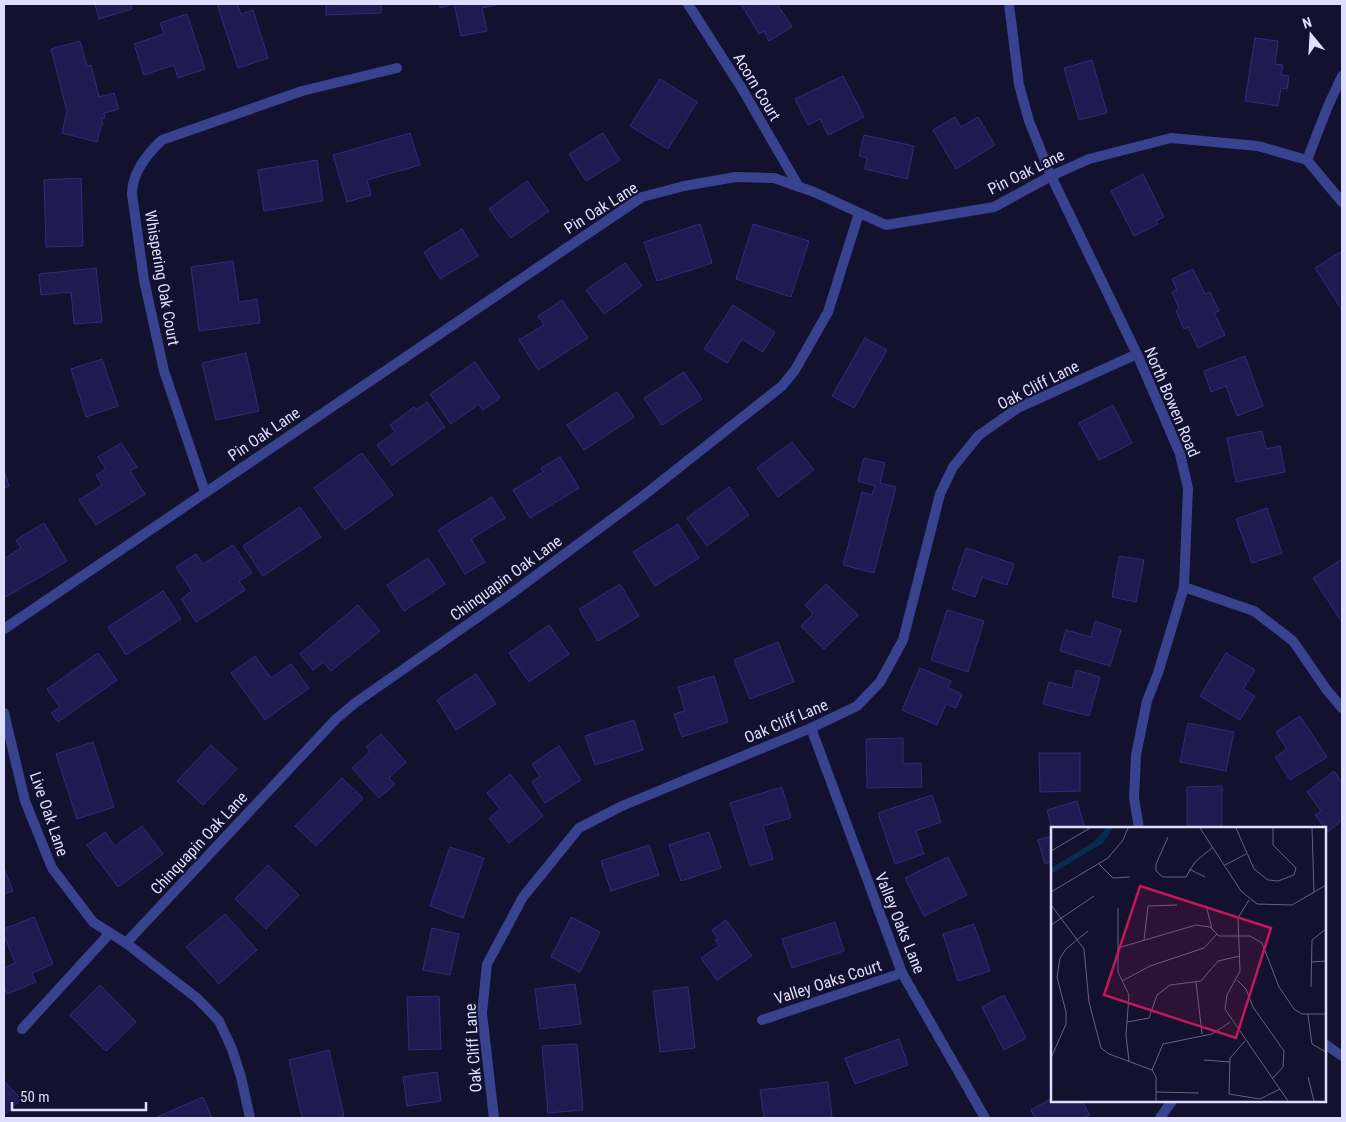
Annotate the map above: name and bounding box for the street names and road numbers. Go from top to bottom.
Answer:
street label: Acorn Court [729,50,785,125]
street label: Pin Oak Lane [985,145,1067,199]
street label: Pin Oak Lane [561,178,641,238]
street label: Whispering Oak Court [141,209,183,347]
street label: North Bowen Road [1140,344,1204,460]
street label: Oak Cliff Lane [994,356,1082,414]
street label: Pin Oak Lane [224,403,304,465]
street label: Chinquapin Oak Lane [446,531,566,625]
street label: Oak Cliff Lane [741,695,831,747]
street label: Live Oak Lane [26,769,72,859]
street label: Chinquapin Oak Lane [147,788,251,898]
street label: Valley Oaks Lane [871,870,929,976]
street label: Valley Oaks Court [772,956,884,1008]
street label: Oak Cliff Lane [460,1003,486,1093]

